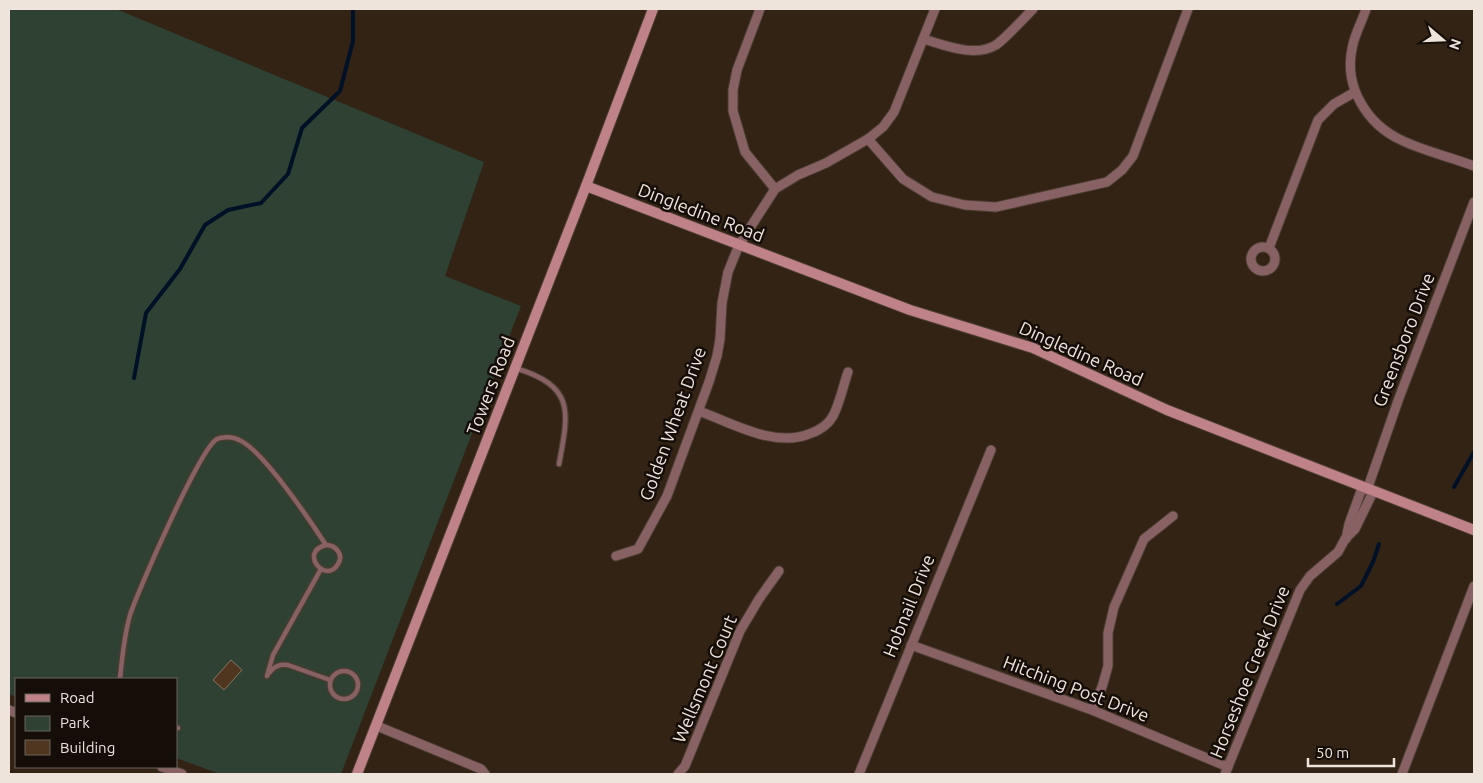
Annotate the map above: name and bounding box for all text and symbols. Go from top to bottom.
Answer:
north arrow [1418,15,1468,65]
text: N [1446,37,1465,52]
street label: Dingledine Road [636,179,767,245]
street label: Greensboro Drive [1368,270,1438,409]
street label: Dingledine Road [1017,317,1146,389]
street label: Towers Road [462,334,518,438]
street label: Golden Wheat Drive [635,344,709,503]
street label: Hobnail Drive [878,551,938,660]
street label: Horseshoe Creek Drive [1205,583,1293,761]
street label: Wellsmont Court [668,612,740,745]
street label: Hitching Post Drive [1001,651,1152,725]
legend [15,678,178,768]
text: Road [60,689,95,706]
text: Park [60,714,90,731]
scale bar [1308,736,1394,768]
text: Building [60,739,115,756]
text: 50 m [1316,744,1349,761]

